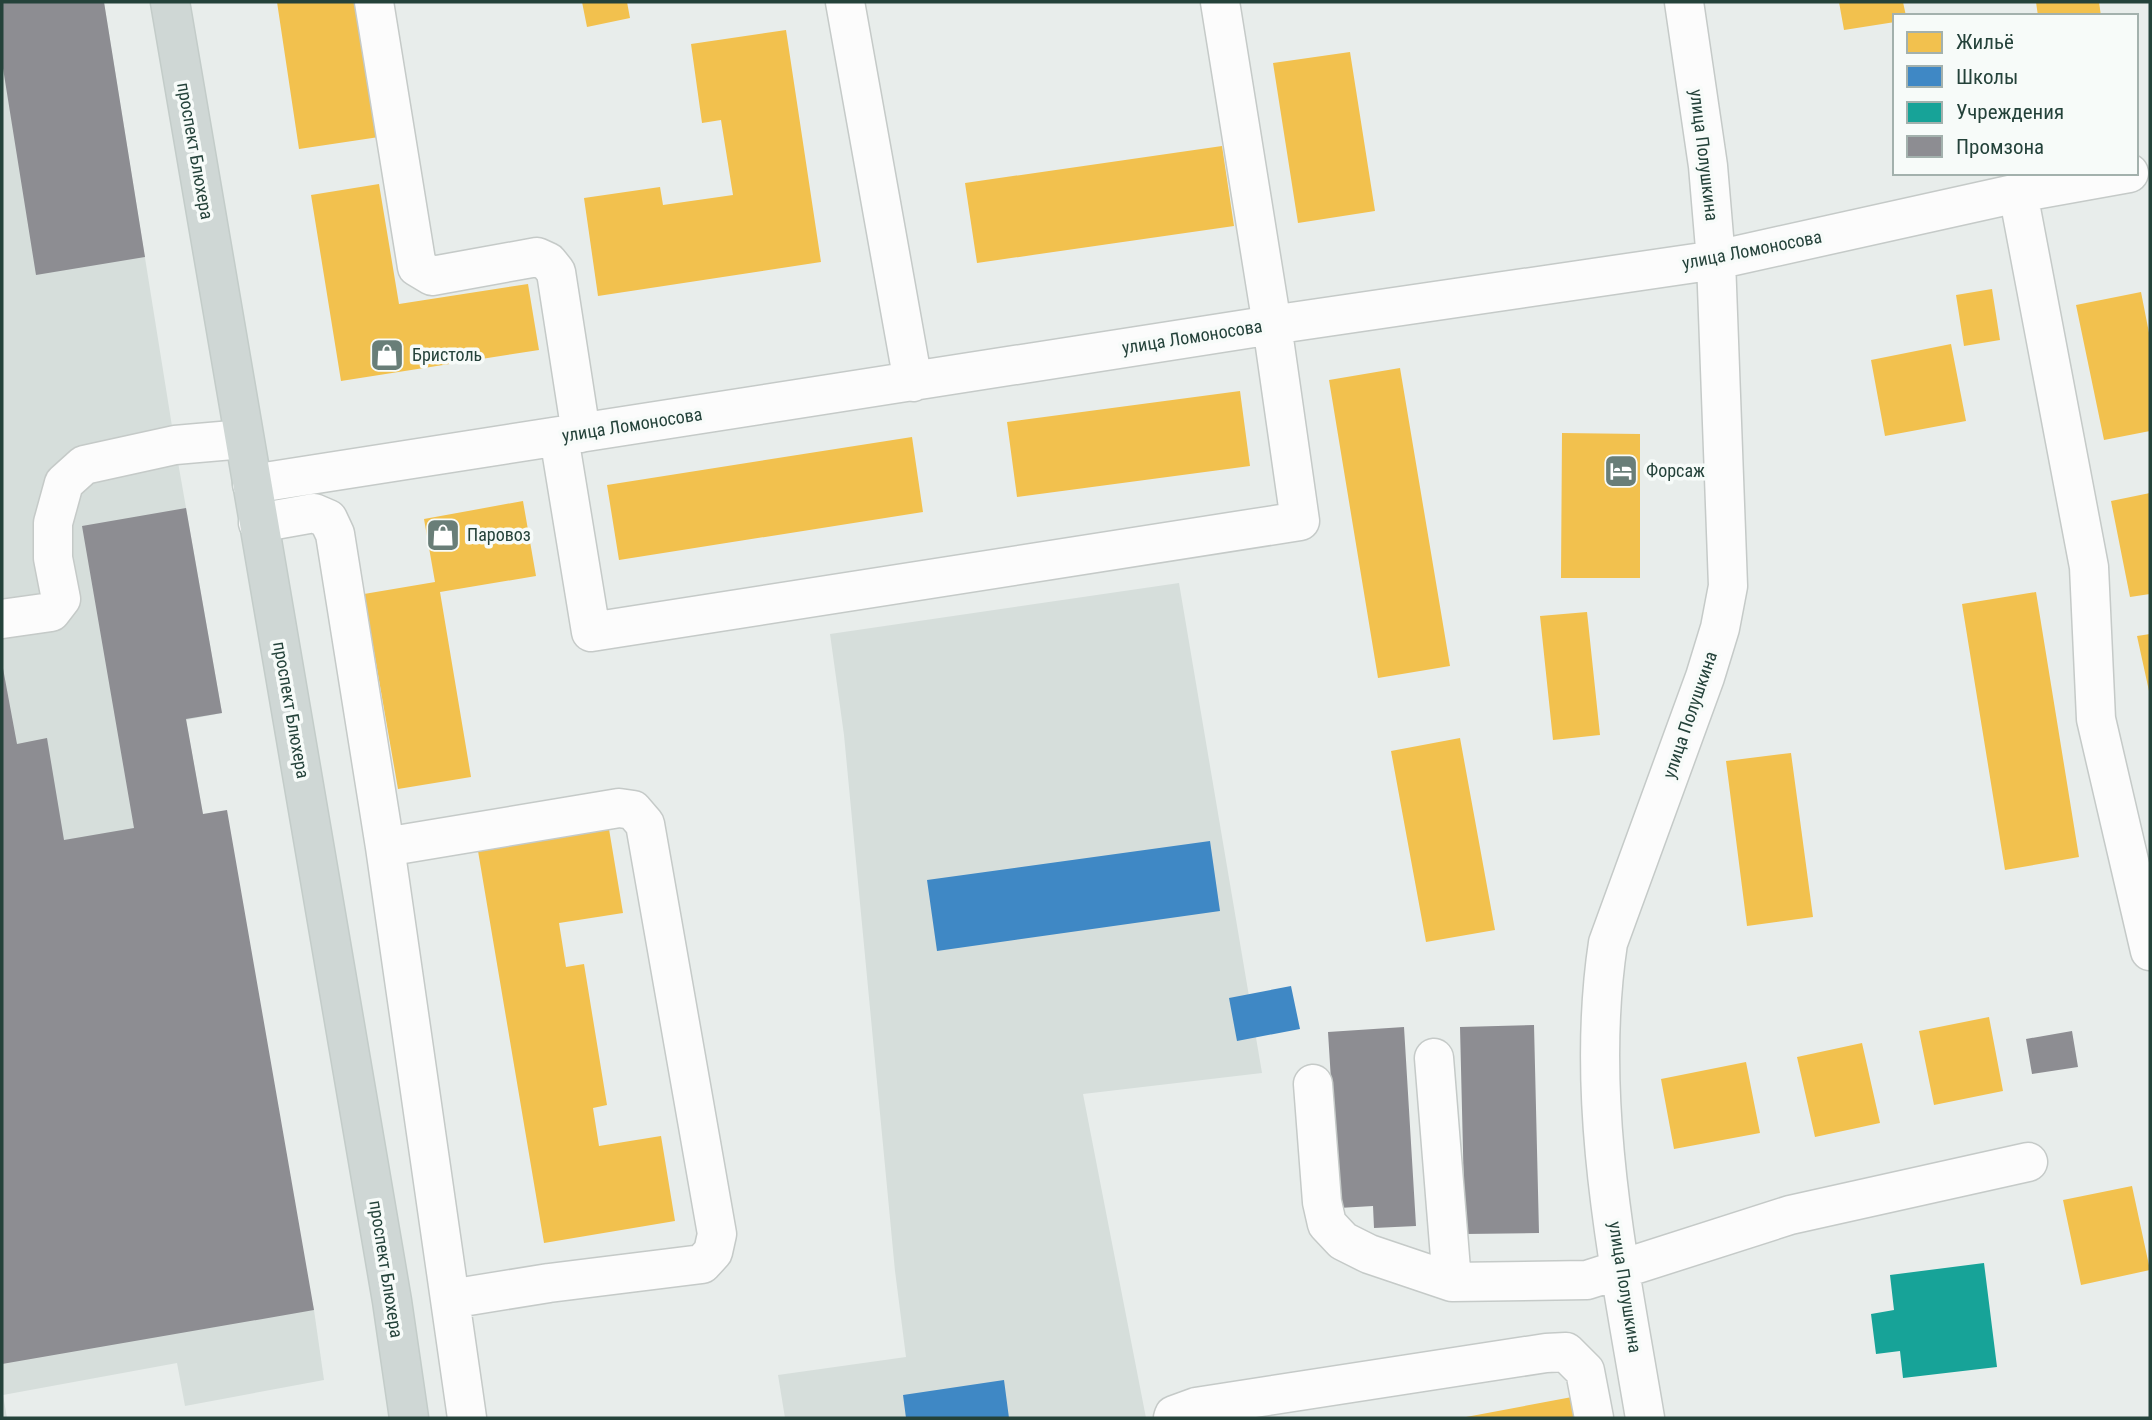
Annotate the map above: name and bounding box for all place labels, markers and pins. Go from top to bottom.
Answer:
shop icon: Бристоль [368,336,406,374]
place label: Бристоль [412,344,482,365]
hotel icon: Форсаж [1602,452,1640,490]
place label: Форсаж [1646,460,1705,481]
shop icon: Паровоз [424,516,462,554]
place label: Паровоз [467,524,531,545]

